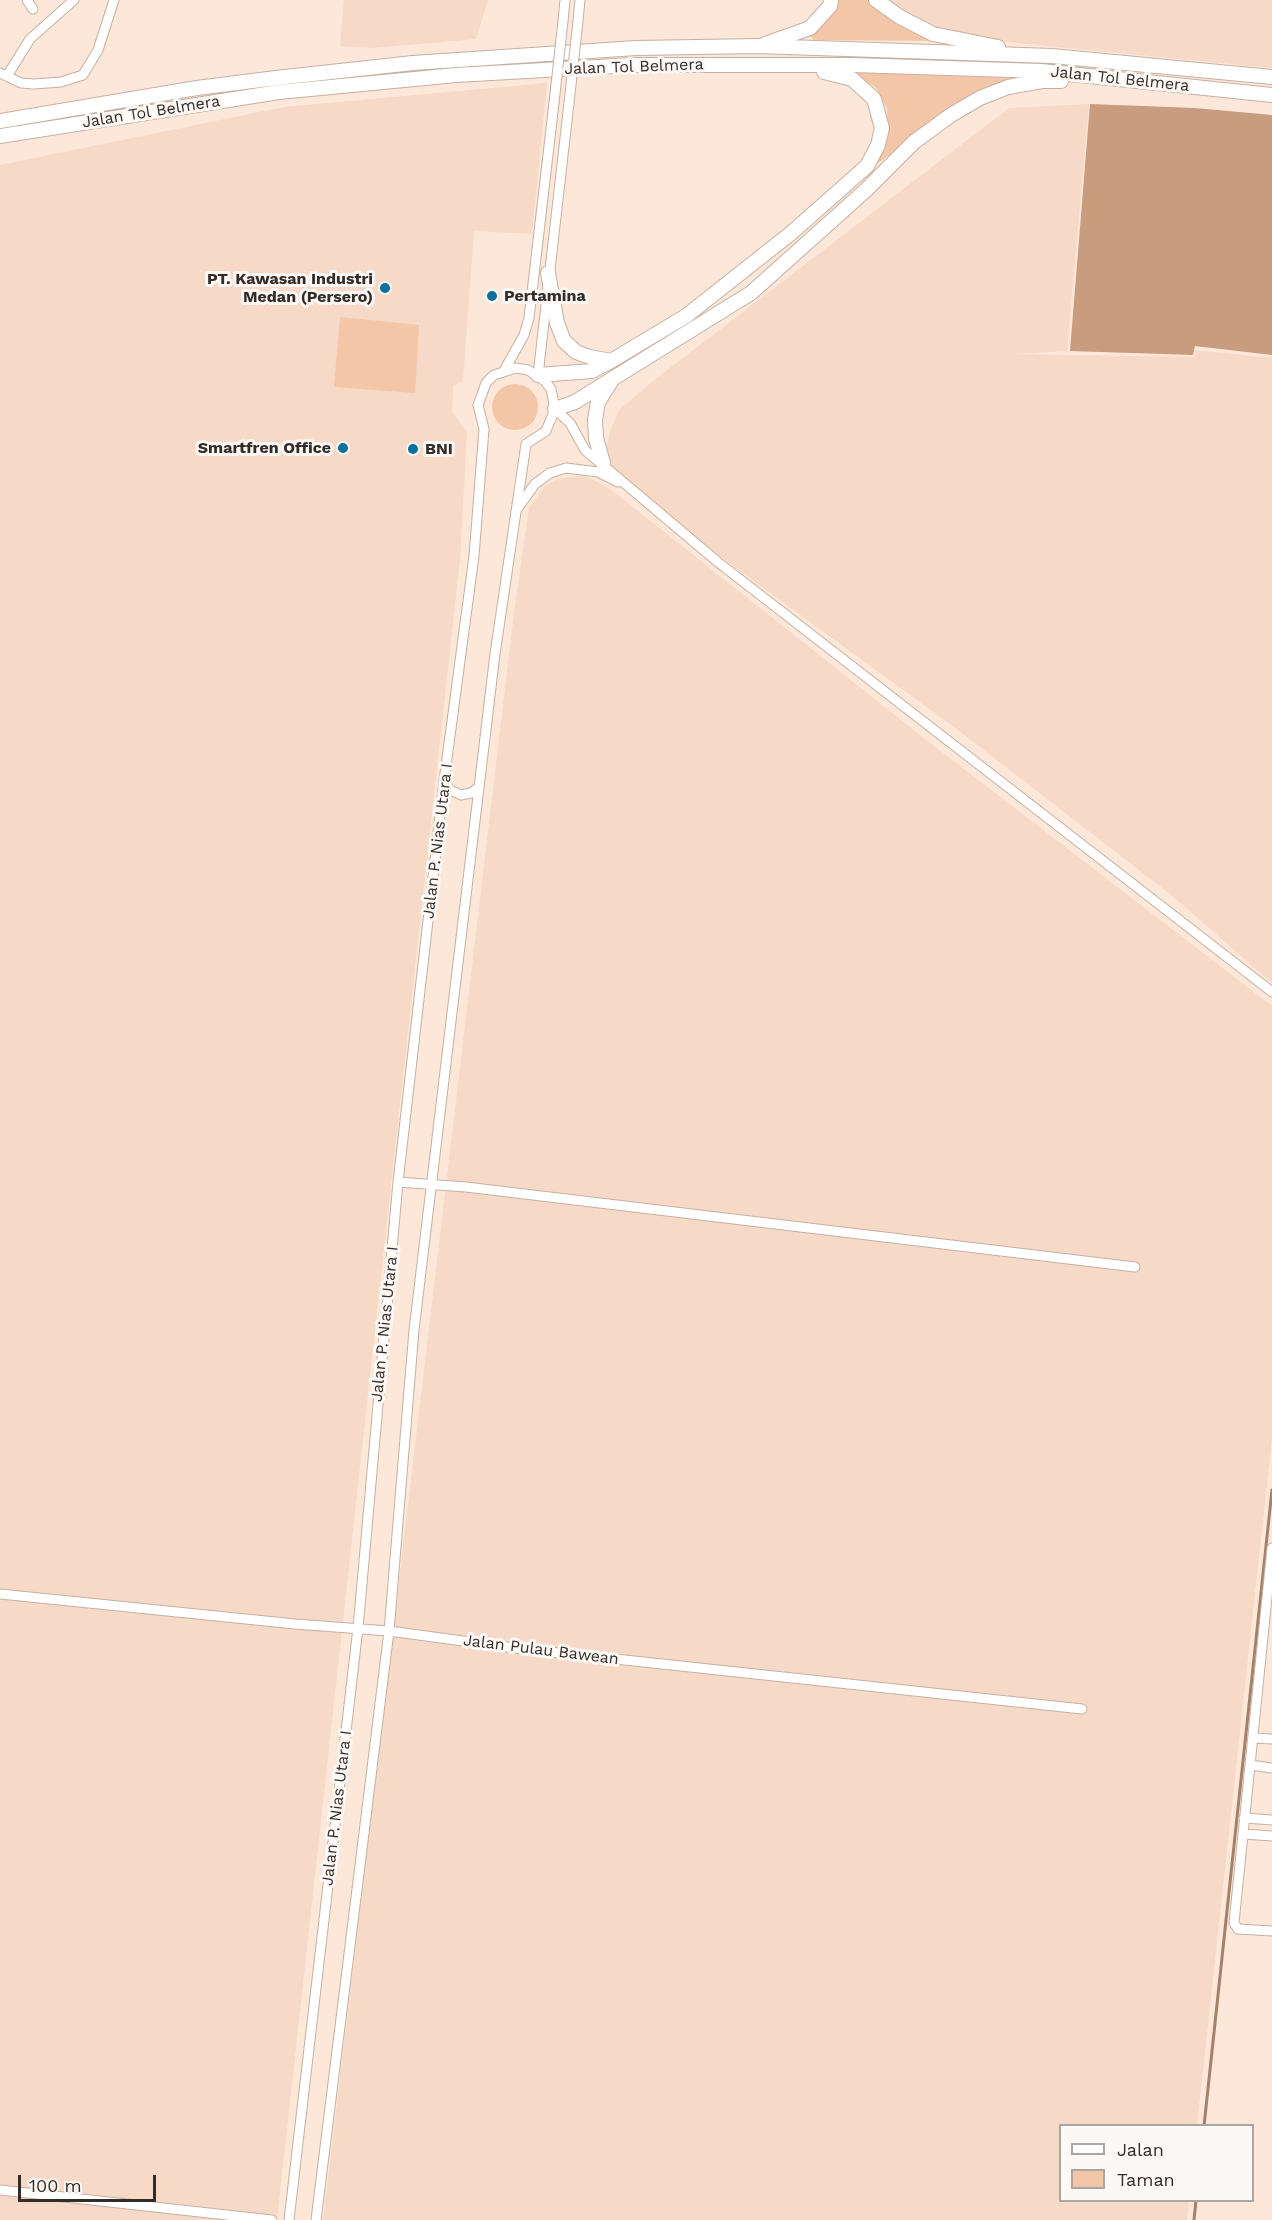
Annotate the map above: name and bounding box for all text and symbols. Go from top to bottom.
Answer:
street label: Jalan Tol Belmera [564,55,704,79]
street label: Jalan Tol Belmera [1050,62,1190,96]
street label: Jalan Tol Belmera [81,92,221,132]
place label: PT. Kawasan Industri Medan (Persero) [207,269,373,307]
marker: PT. Kawasan Industri Medan (Persero) [378,281,392,295]
place label: Pertamina [504,286,586,306]
marker: Pertamina [485,289,499,303]
place label: Smartfren Office [198,438,331,458]
place label: BNI [425,439,453,459]
marker: Smartfren Office [336,441,350,455]
marker: BNI [406,442,420,456]
street label: Jalan P. Nias Utara I [419,762,457,920]
street label: Jalan P. Nias Utara I [367,1245,403,1403]
street label: Jalan Pulau Bawean [462,1631,620,1669]
street label: Jalan P. Nias Utara I [318,1729,356,1887]
legend [1059,2124,1254,2202]
text: Jalan [1117,2139,1164,2160]
scale bar [21,2163,159,2201]
text: Taman [1117,2169,1175,2190]
text: 100 m [29,2175,82,2196]

